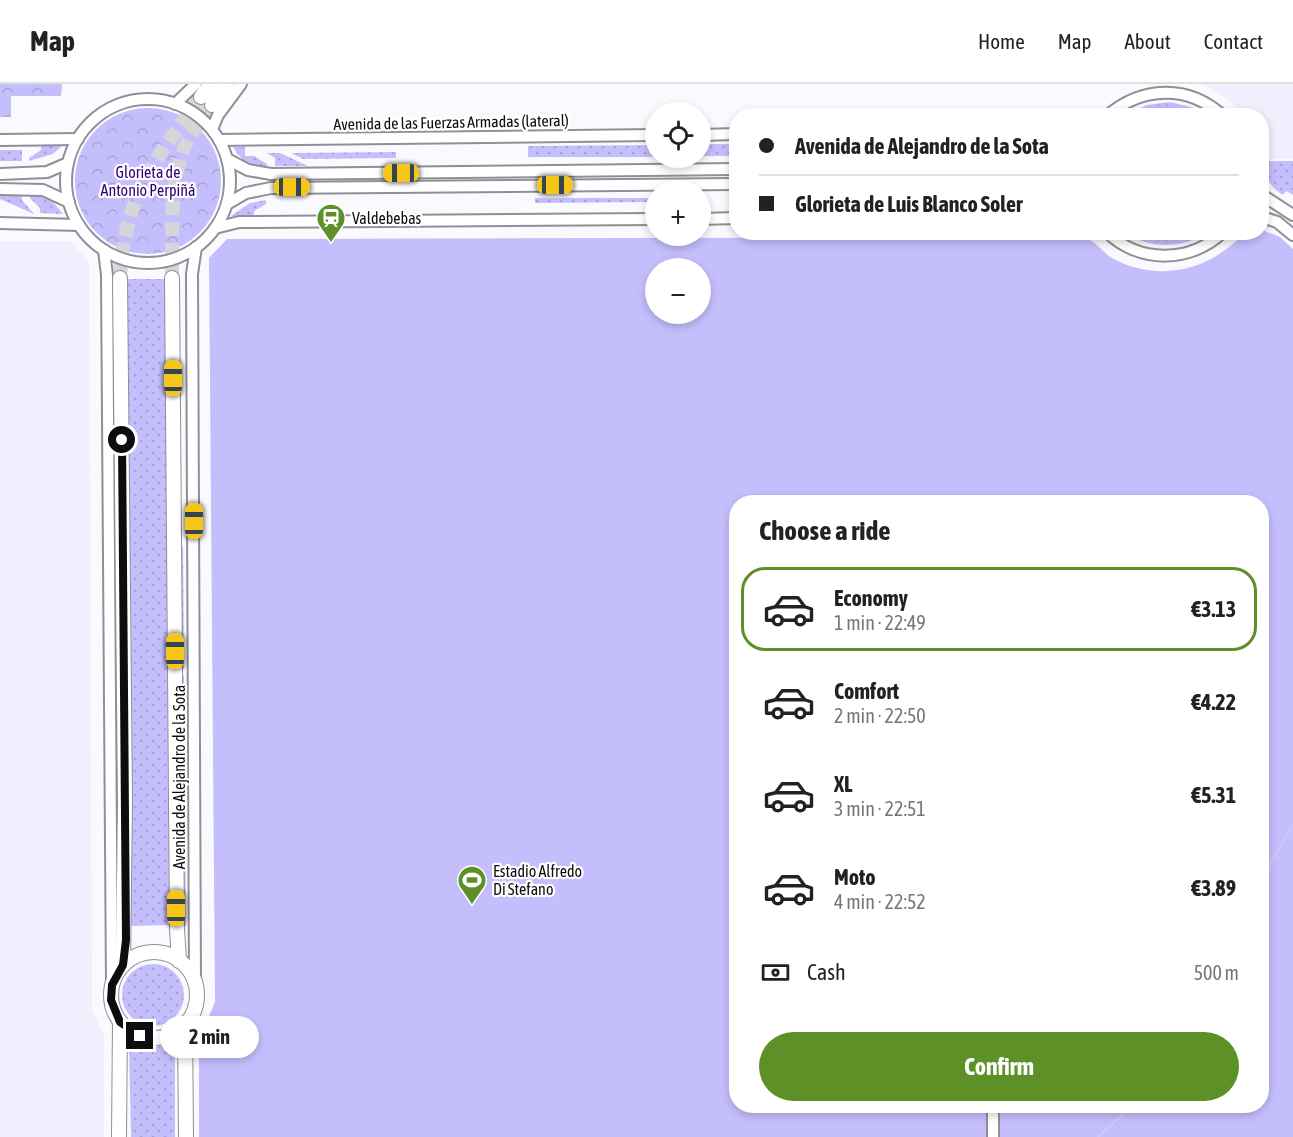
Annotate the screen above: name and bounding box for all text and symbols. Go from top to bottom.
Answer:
text: Map [30,25,75,57]
text: Home [978,29,1025,53]
text: Map [1058,29,1092,53]
text: About [1125,29,1171,53]
text: Contact [1204,29,1263,53]
map controls [645,102,711,324]
button: locate [645,102,711,168]
street label: Avenida de las Fuerzas Armadas (lateral) [333,111,569,134]
text: Avenida de Alejandro de la Sota [795,133,1049,159]
park label: Glorieta de Antonio Perpiñá [101,163,195,200]
car [383,164,419,182]
car [537,176,573,194]
car [274,178,310,196]
button: + [645,180,711,246]
text: Glorieta de Luis Blanco Soler [795,191,1022,217]
station icon: Valdebebas [315,202,347,244]
place label: Valdebebas [352,209,422,227]
button: − [645,258,711,324]
car [164,360,182,396]
route start [108,426,135,453]
car [185,503,203,539]
text: Choose a ride [759,515,891,546]
icon: car [762,582,816,636]
text: Economy [834,585,908,611]
text: €3.13 [1191,596,1236,622]
text: 1 min · 22:49 [834,611,926,634]
car [166,633,184,669]
icon: car [762,675,816,729]
text: Comfort [834,678,899,704]
street label: Avenida de Alejandro de la Sota [170,685,189,869]
text: €4.22 [1191,689,1236,715]
text: 2 min · 22:50 [834,704,926,727]
icon: car [762,768,816,822]
text: XL [834,771,852,797]
text: €5.31 [1191,782,1236,808]
text: 3 min · 22:51 [834,797,926,820]
icon: car [762,861,816,915]
place label: Estadio Alfredo Di Stefano [493,862,582,898]
sports icon: Estadio Alfredo Di Stefano [456,864,488,906]
text: Moto [834,864,876,890]
text: €3.89 [1191,875,1236,901]
car [167,890,185,926]
text: 4 min · 22:52 [834,890,926,913]
icon: cash [759,956,792,989]
text: Cash [807,959,846,985]
text: 500 m [1194,961,1239,984]
callout: 2 min [161,1015,260,1057]
route end [126,1022,153,1049]
text: 2 min [189,1025,230,1048]
button: Confirm [759,1032,1239,1101]

